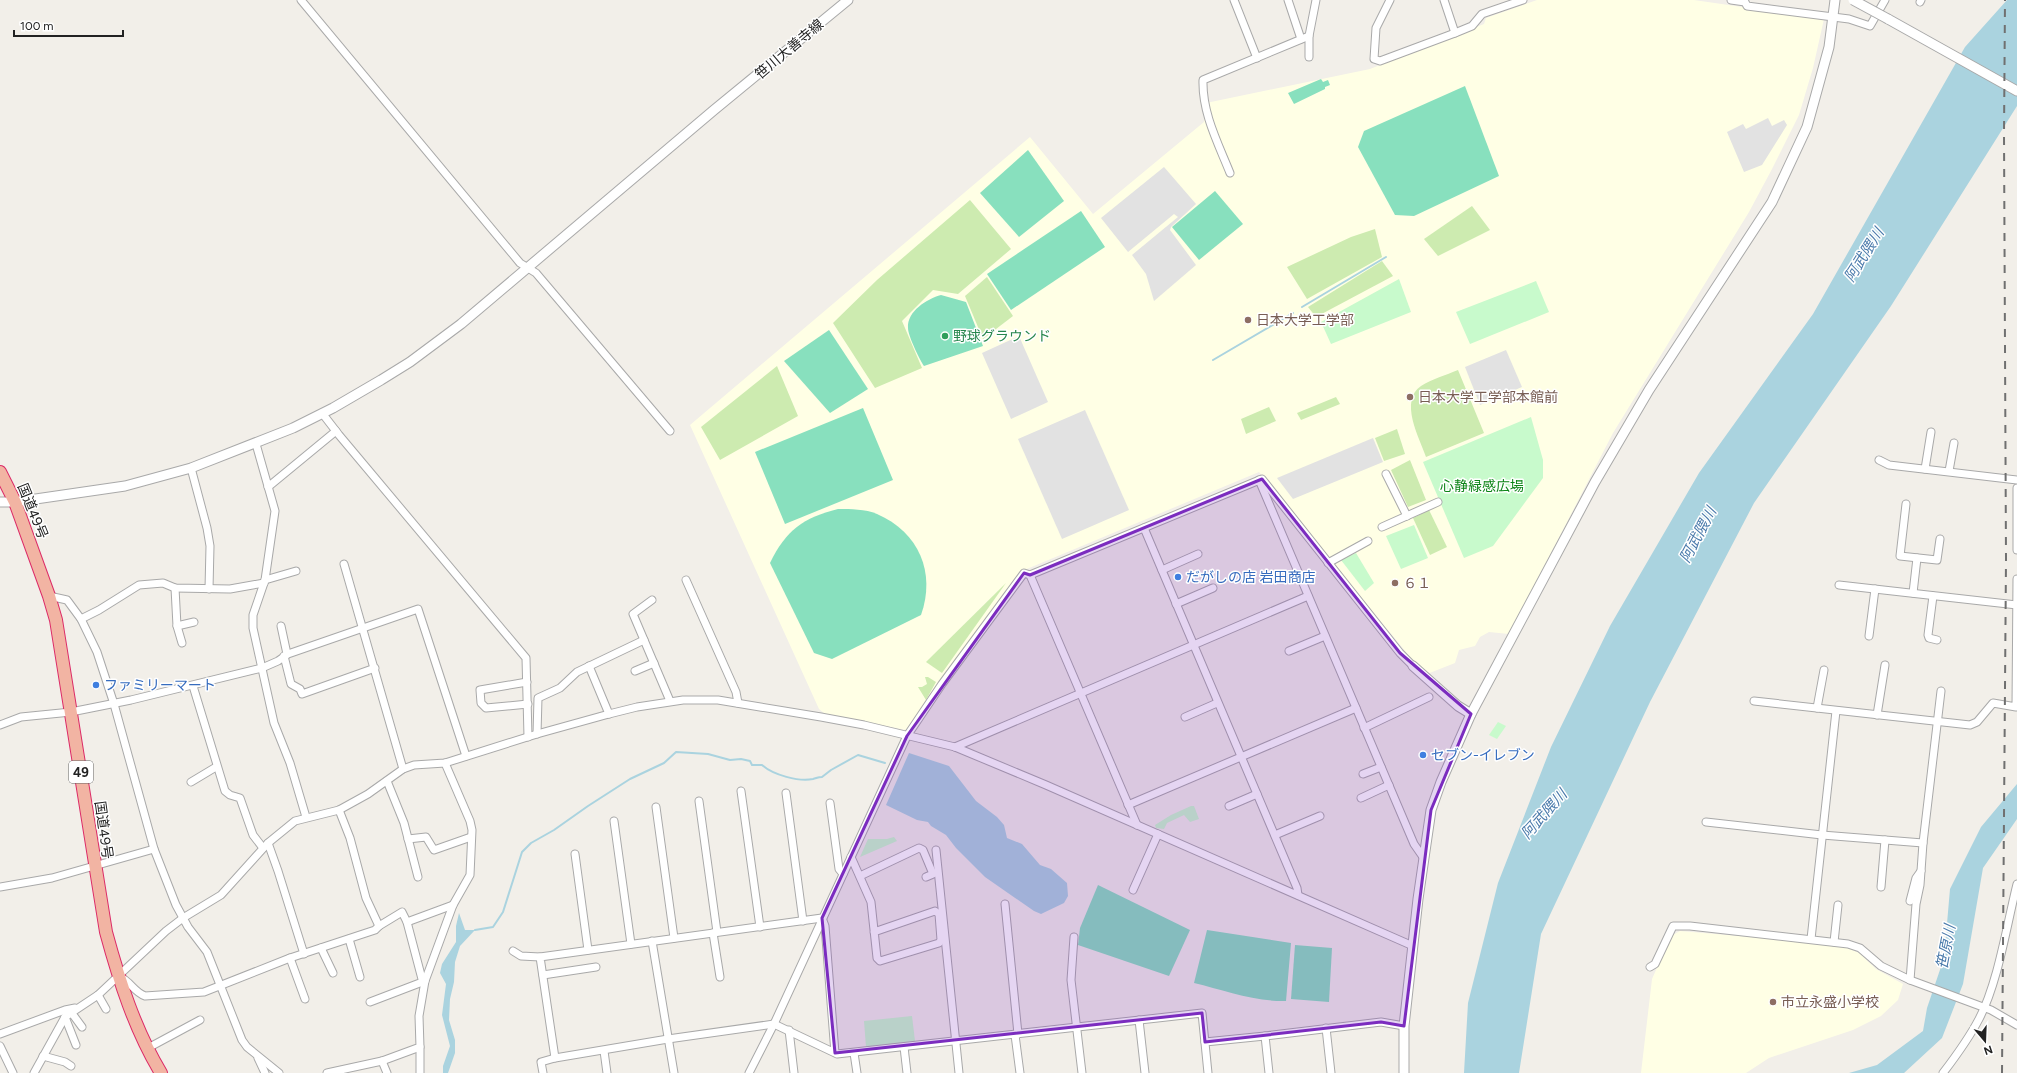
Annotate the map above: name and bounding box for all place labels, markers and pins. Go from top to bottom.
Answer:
place label: 日本大学工学部 [1256,312,1354,329]
marker: 日本大学工学部 [1243,315,1253,325]
place label: 野球グラウンド [953,328,1051,345]
marker: 野球グラウンド [940,331,950,341]
place label: 日本大学工学部本館前 [1418,389,1558,406]
marker: 日本大学工学部本館前 [1405,392,1415,402]
place label: だがしの店 岩田商店 [1186,569,1315,586]
marker: だがしの店 岩田商店 [1173,572,1183,582]
place label: ６１ [1403,575,1431,592]
marker: ６１ [1390,578,1400,588]
place label: ファミリーマート [104,677,216,694]
marker: ファミリーマート [91,680,101,690]
place label: セブン-イレブン [1431,747,1535,764]
marker: セブン-イレブン [1418,750,1428,760]
place label: 市立永盛小学校 [1781,994,1879,1011]
marker: 市立永盛小学校 [1768,997,1778,1007]

